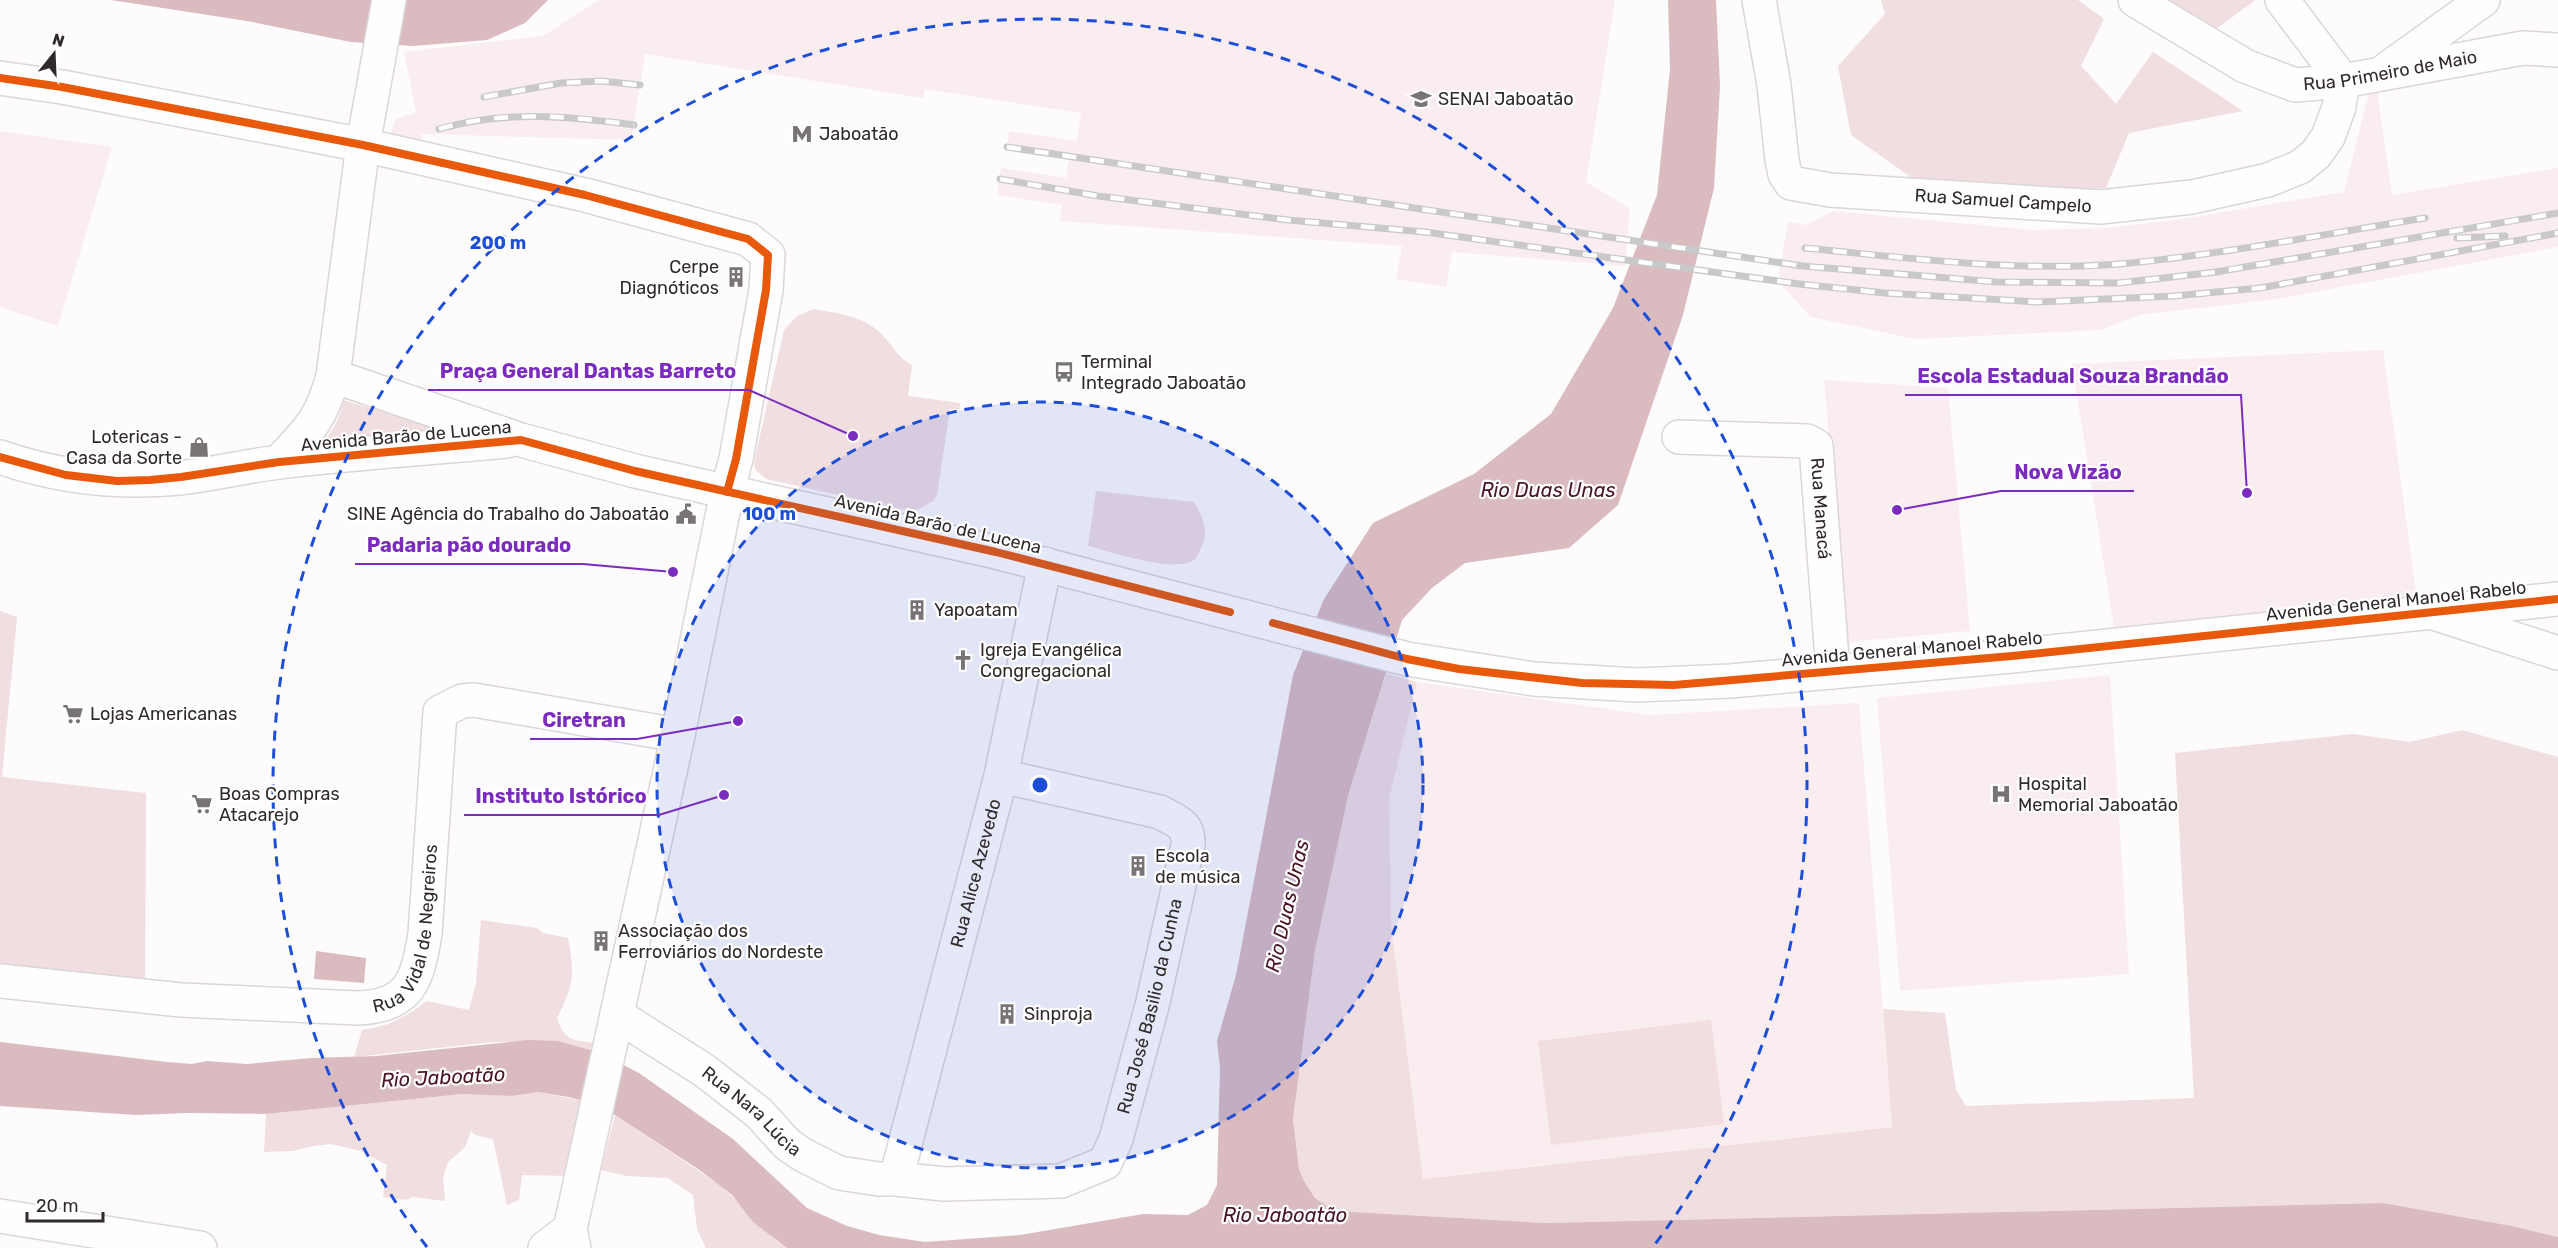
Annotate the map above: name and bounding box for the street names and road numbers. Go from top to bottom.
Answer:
street label: Rua Primeiro de Maio [2302,46,2479,95]
street label: Rua Samuel Campelo [1914,184,2092,217]
street label: Avenida Barão de Lucena [300,416,512,456]
street label: Rua Manacá [1806,457,1835,560]
street label: Avenida Barão de Lucena [832,489,1044,559]
street label: Avenida General Manoel Rabelo [2265,576,2527,626]
street label: Avenida General Manoel Rabelo [1781,627,2043,671]
street label: Rua Alice Azevedo [946,796,1006,950]
street label: Rua Vidal de Negreiros [370,843,442,1018]
street label: Rua José Basilio da Cunha [1112,896,1187,1116]
street label: Rua Nara Lúcia [697,1062,805,1161]

